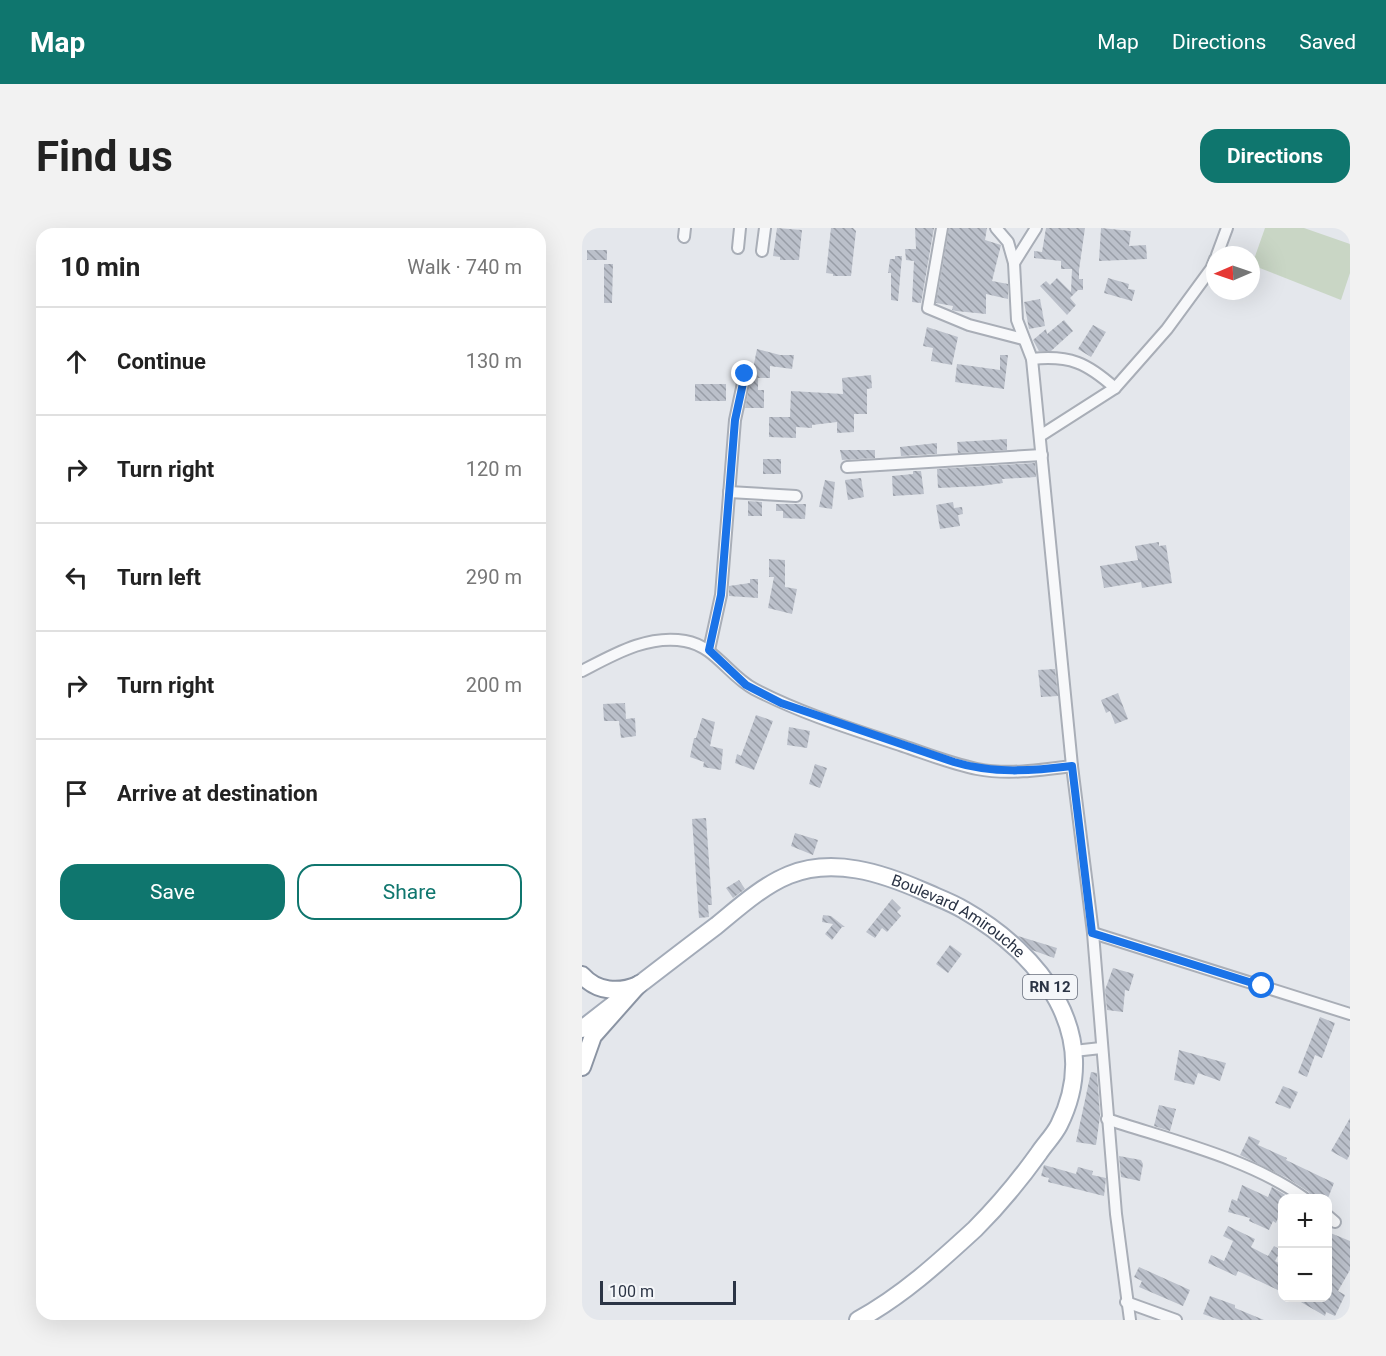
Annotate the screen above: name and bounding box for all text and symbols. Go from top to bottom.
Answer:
text: Map [30,26,85,59]
text: Map [1097,30,1139,54]
text: Directions [1172,30,1266,54]
text: Saved [1299,30,1356,54]
button: Directions [1200,129,1350,183]
text: Find us [36,132,173,181]
north arrow [1206,246,1260,300]
text: 10 min [60,252,140,282]
text: Walk · 740 m [407,255,522,279]
icon: ahead [60,345,93,378]
text: Continue [117,349,206,374]
text: 130 m [466,349,522,373]
route end [731,360,757,386]
icon: right [60,453,93,486]
text: Turn right [117,457,214,482]
text: 120 m [466,457,522,481]
icon: left [60,561,93,594]
text: Turn left [117,565,201,590]
text: 290 m [466,565,522,589]
icon: right [60,669,93,702]
text: Turn right [117,673,214,698]
text: 200 m [466,673,522,697]
icon: arrive [60,777,93,810]
text: Arrive at destination [117,781,318,806]
button: Save [60,864,285,920]
button: Share [297,864,522,920]
street label: Boulevard Amirouche [889,870,1029,961]
route start [1248,972,1274,998]
road number: RN 12 [1023,975,1077,999]
map controls [1278,1194,1332,1302]
button: + [1278,1194,1332,1248]
button: − [1278,1248,1332,1302]
scale bar [600,1278,736,1306]
text: 100 m [609,1282,654,1301]

